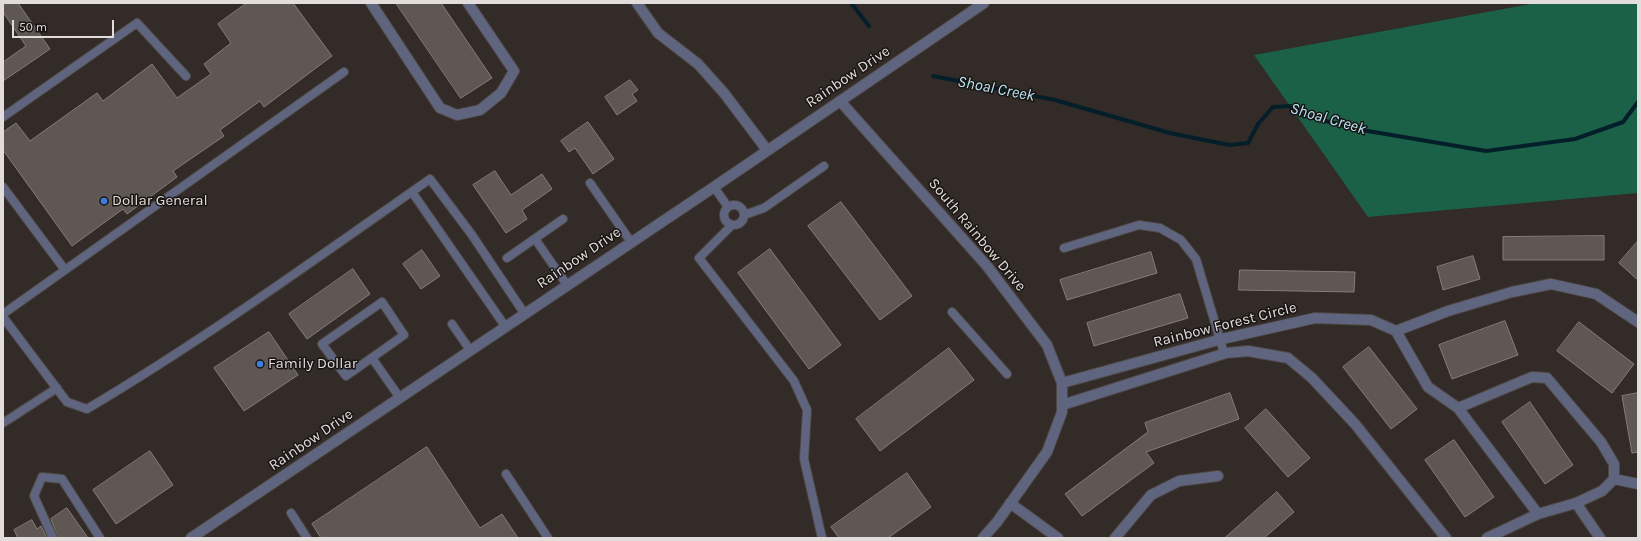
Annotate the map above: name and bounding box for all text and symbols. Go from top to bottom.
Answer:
scale bar [14,12,116,38]
text: 50 m [19,20,47,34]
street label: Rainbow Drive [803,42,893,112]
water label: Shoal Creek [956,72,1036,106]
water label: Shoal Creek [1288,99,1368,139]
street label: South Rainbow Drive [924,175,1030,295]
place label: Dollar General [112,192,208,210]
marker: Dollar General [99,196,109,206]
street label: Rainbow Drive [534,223,624,293]
street label: Rainbow Forest Circle [1151,298,1299,352]
place label: Family Dollar [268,355,357,373]
marker: Family Dollar [255,359,265,369]
street label: Rainbow Drive [266,405,356,475]

